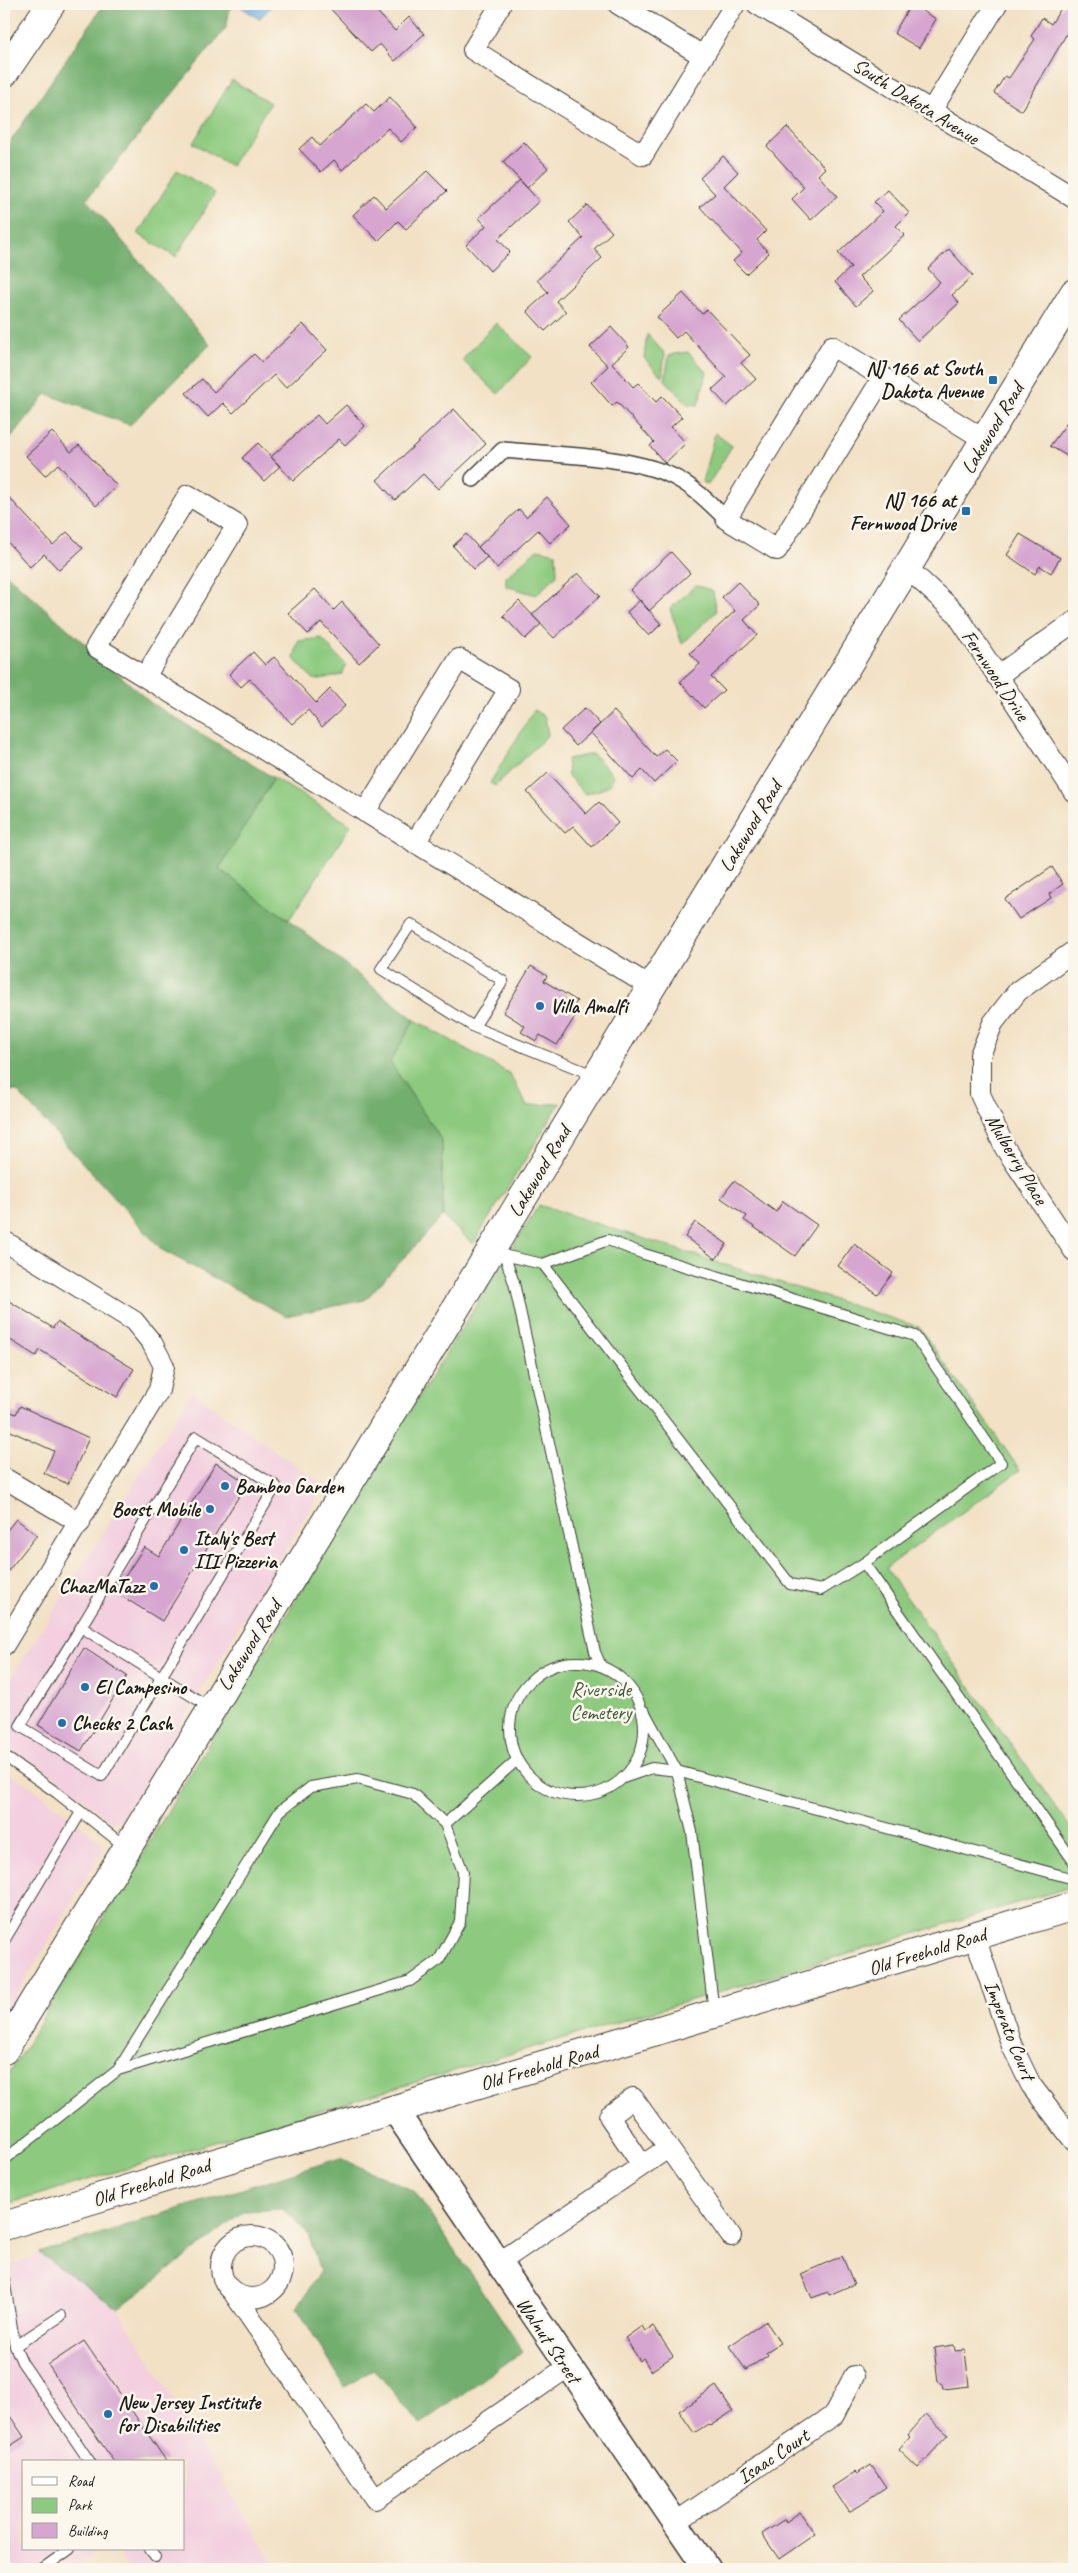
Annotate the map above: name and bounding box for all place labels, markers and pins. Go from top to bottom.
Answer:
place label: NJ 166 at South Dakota Avenue [866,356,984,404]
marker: NJ 166 at South Dakota Avenue [987,374,999,386]
place label: NJ 166 at Fernwood Drive [850,488,958,536]
marker: NJ 166 at Fernwood Drive [960,505,972,517]
place label: Villa Amalfi [550,994,630,1019]
marker: Villa Amalfi [534,1000,546,1012]
place label: Bamboo Garden [235,1474,345,1499]
marker: Bamboo Garden [219,1480,231,1492]
place label: Boost Mobile [112,1497,201,1522]
marker: Boost Mobile [204,1503,216,1515]
place label: Italy's Best III Pizzeria [194,1526,279,1574]
marker: Italy's Best III Pizzeria [178,1544,190,1556]
place label: ChazMaTazz [59,1574,147,1599]
marker: ChazMaTazz [148,1580,160,1592]
place label: El Campesino [95,1675,188,1700]
marker: El Campesino [79,1681,91,1693]
place label: Checks 2 Cash [72,1711,173,1736]
marker: Checks 2 Cash [56,1717,68,1729]
place label: New Jersey Institute for Disabilities [118,2390,262,2438]
marker: New Jersey Institute for Disabilities [102,2408,114,2420]

